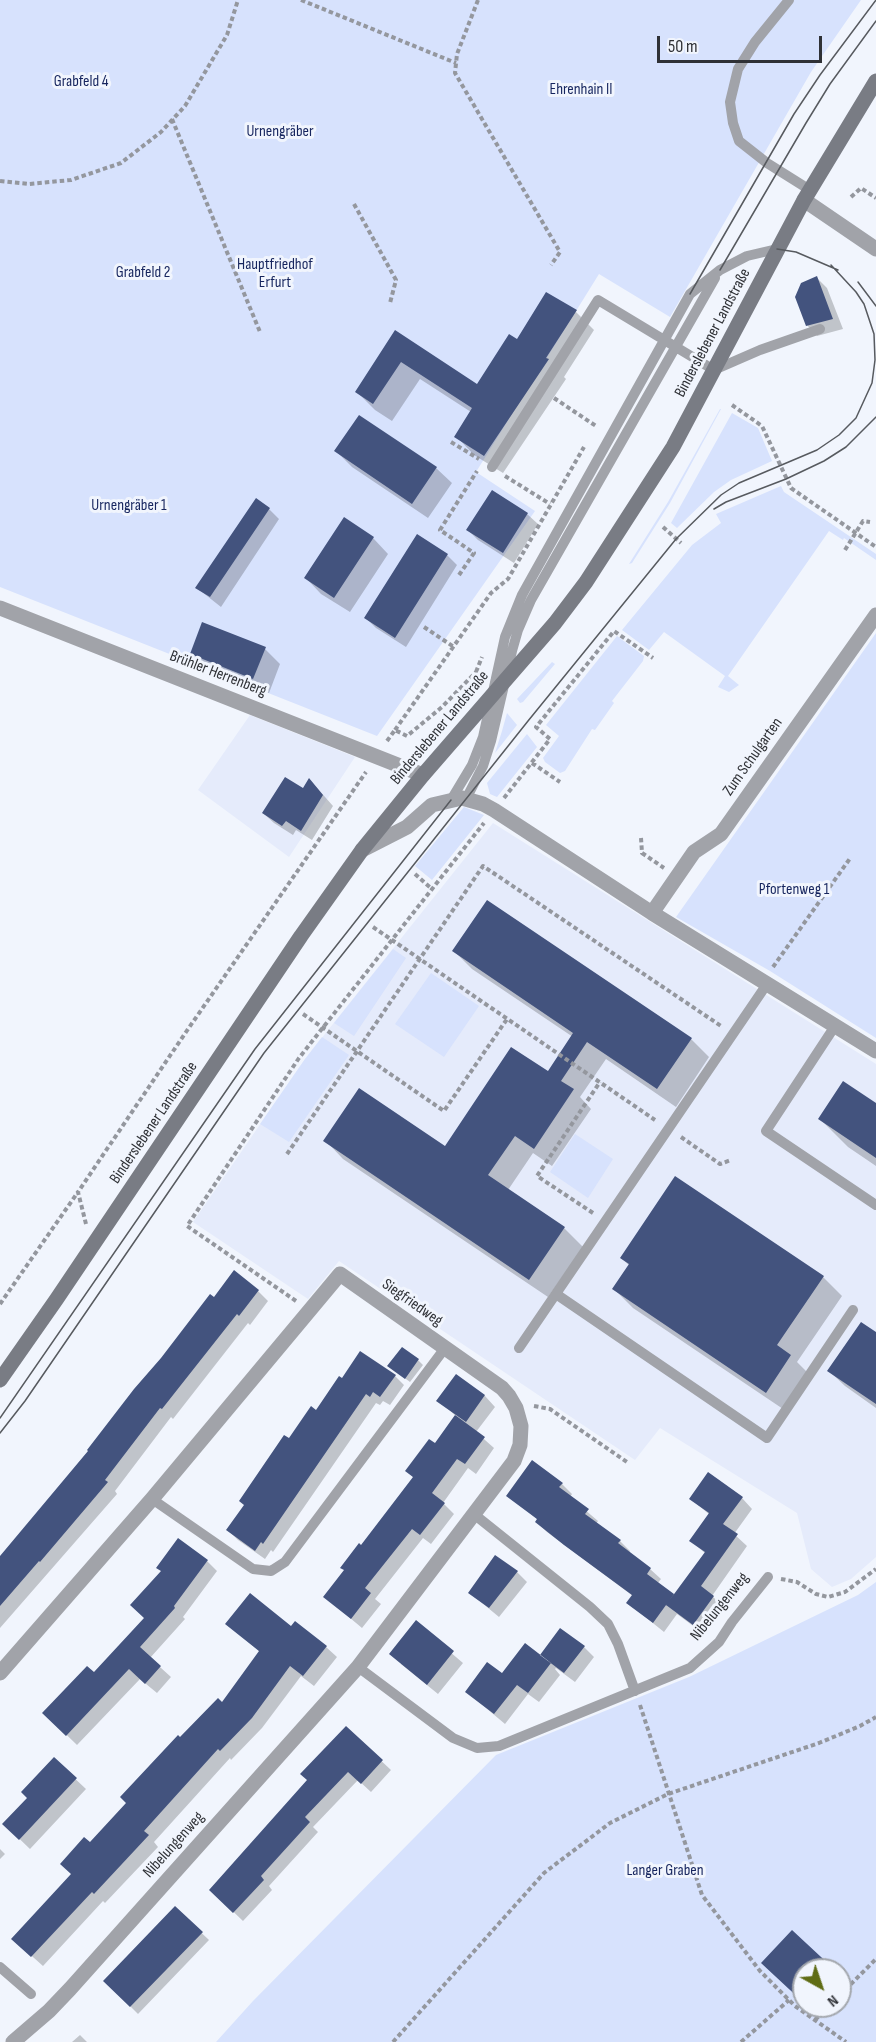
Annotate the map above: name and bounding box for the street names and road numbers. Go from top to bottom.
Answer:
street label: Binderslebener Landstraße [671,265,755,401]
street label: Brühler Herrenberg [167,647,269,701]
street label: Binderslebener Landstraße [387,667,493,789]
street label: Zum Schulgarten [719,714,787,800]
street label: Binderslebener Landstraße [106,1058,202,1188]
street label: Siegfriedweg [378,1275,446,1331]
street label: Nibelungenweg [687,1569,753,1645]
street label: Nibelungenweg [139,1808,209,1882]

